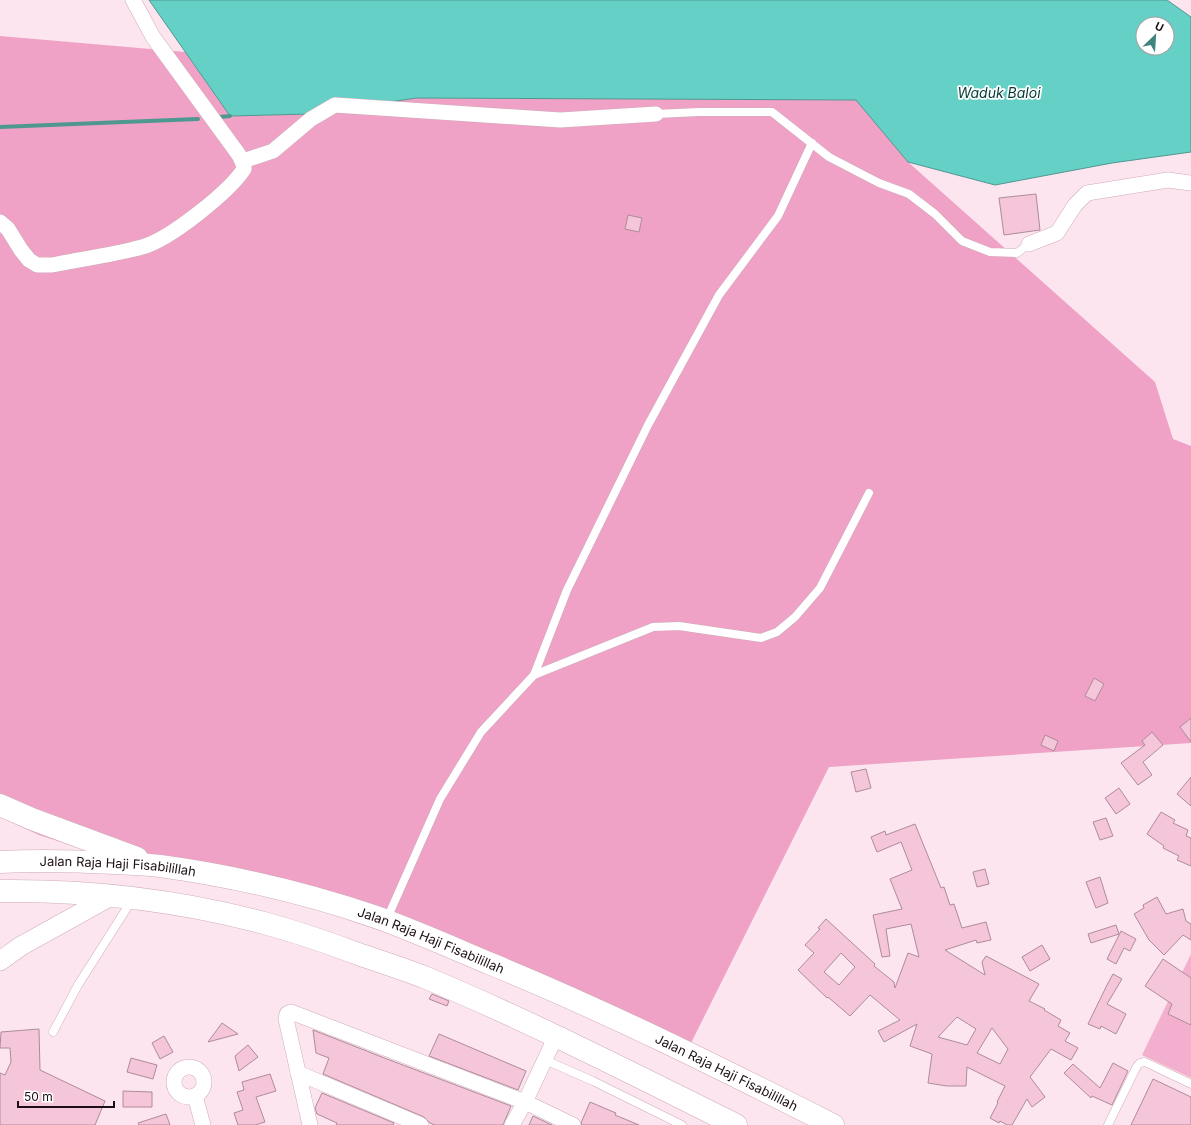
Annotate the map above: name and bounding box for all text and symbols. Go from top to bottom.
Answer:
north arrow [1135,16,1175,56]
text: U [1153,19,1166,35]
water label: Waduk Baloi [957,84,1041,101]
street label: Jalan Raja Haji Fisabilillah [39,853,197,879]
street label: Jalan Raja Haji Fisabilillah [356,903,507,977]
street label: Jalan Raja Haji Fisabilillah [653,1030,801,1114]
scale bar [18,1083,114,1109]
text: 50 m [24,1089,53,1104]

